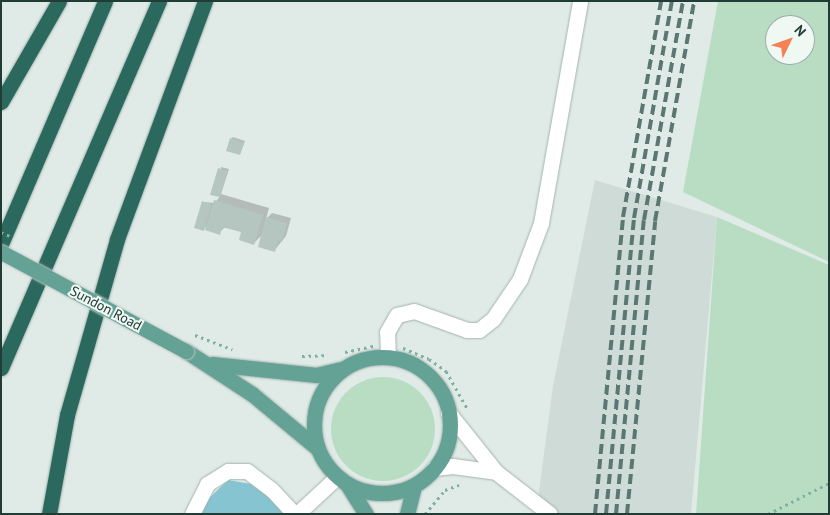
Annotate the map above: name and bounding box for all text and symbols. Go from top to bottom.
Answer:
north arrow [765,15,815,65]
text: N [791,21,810,40]
street label: Sundon Road [67,282,145,334]

